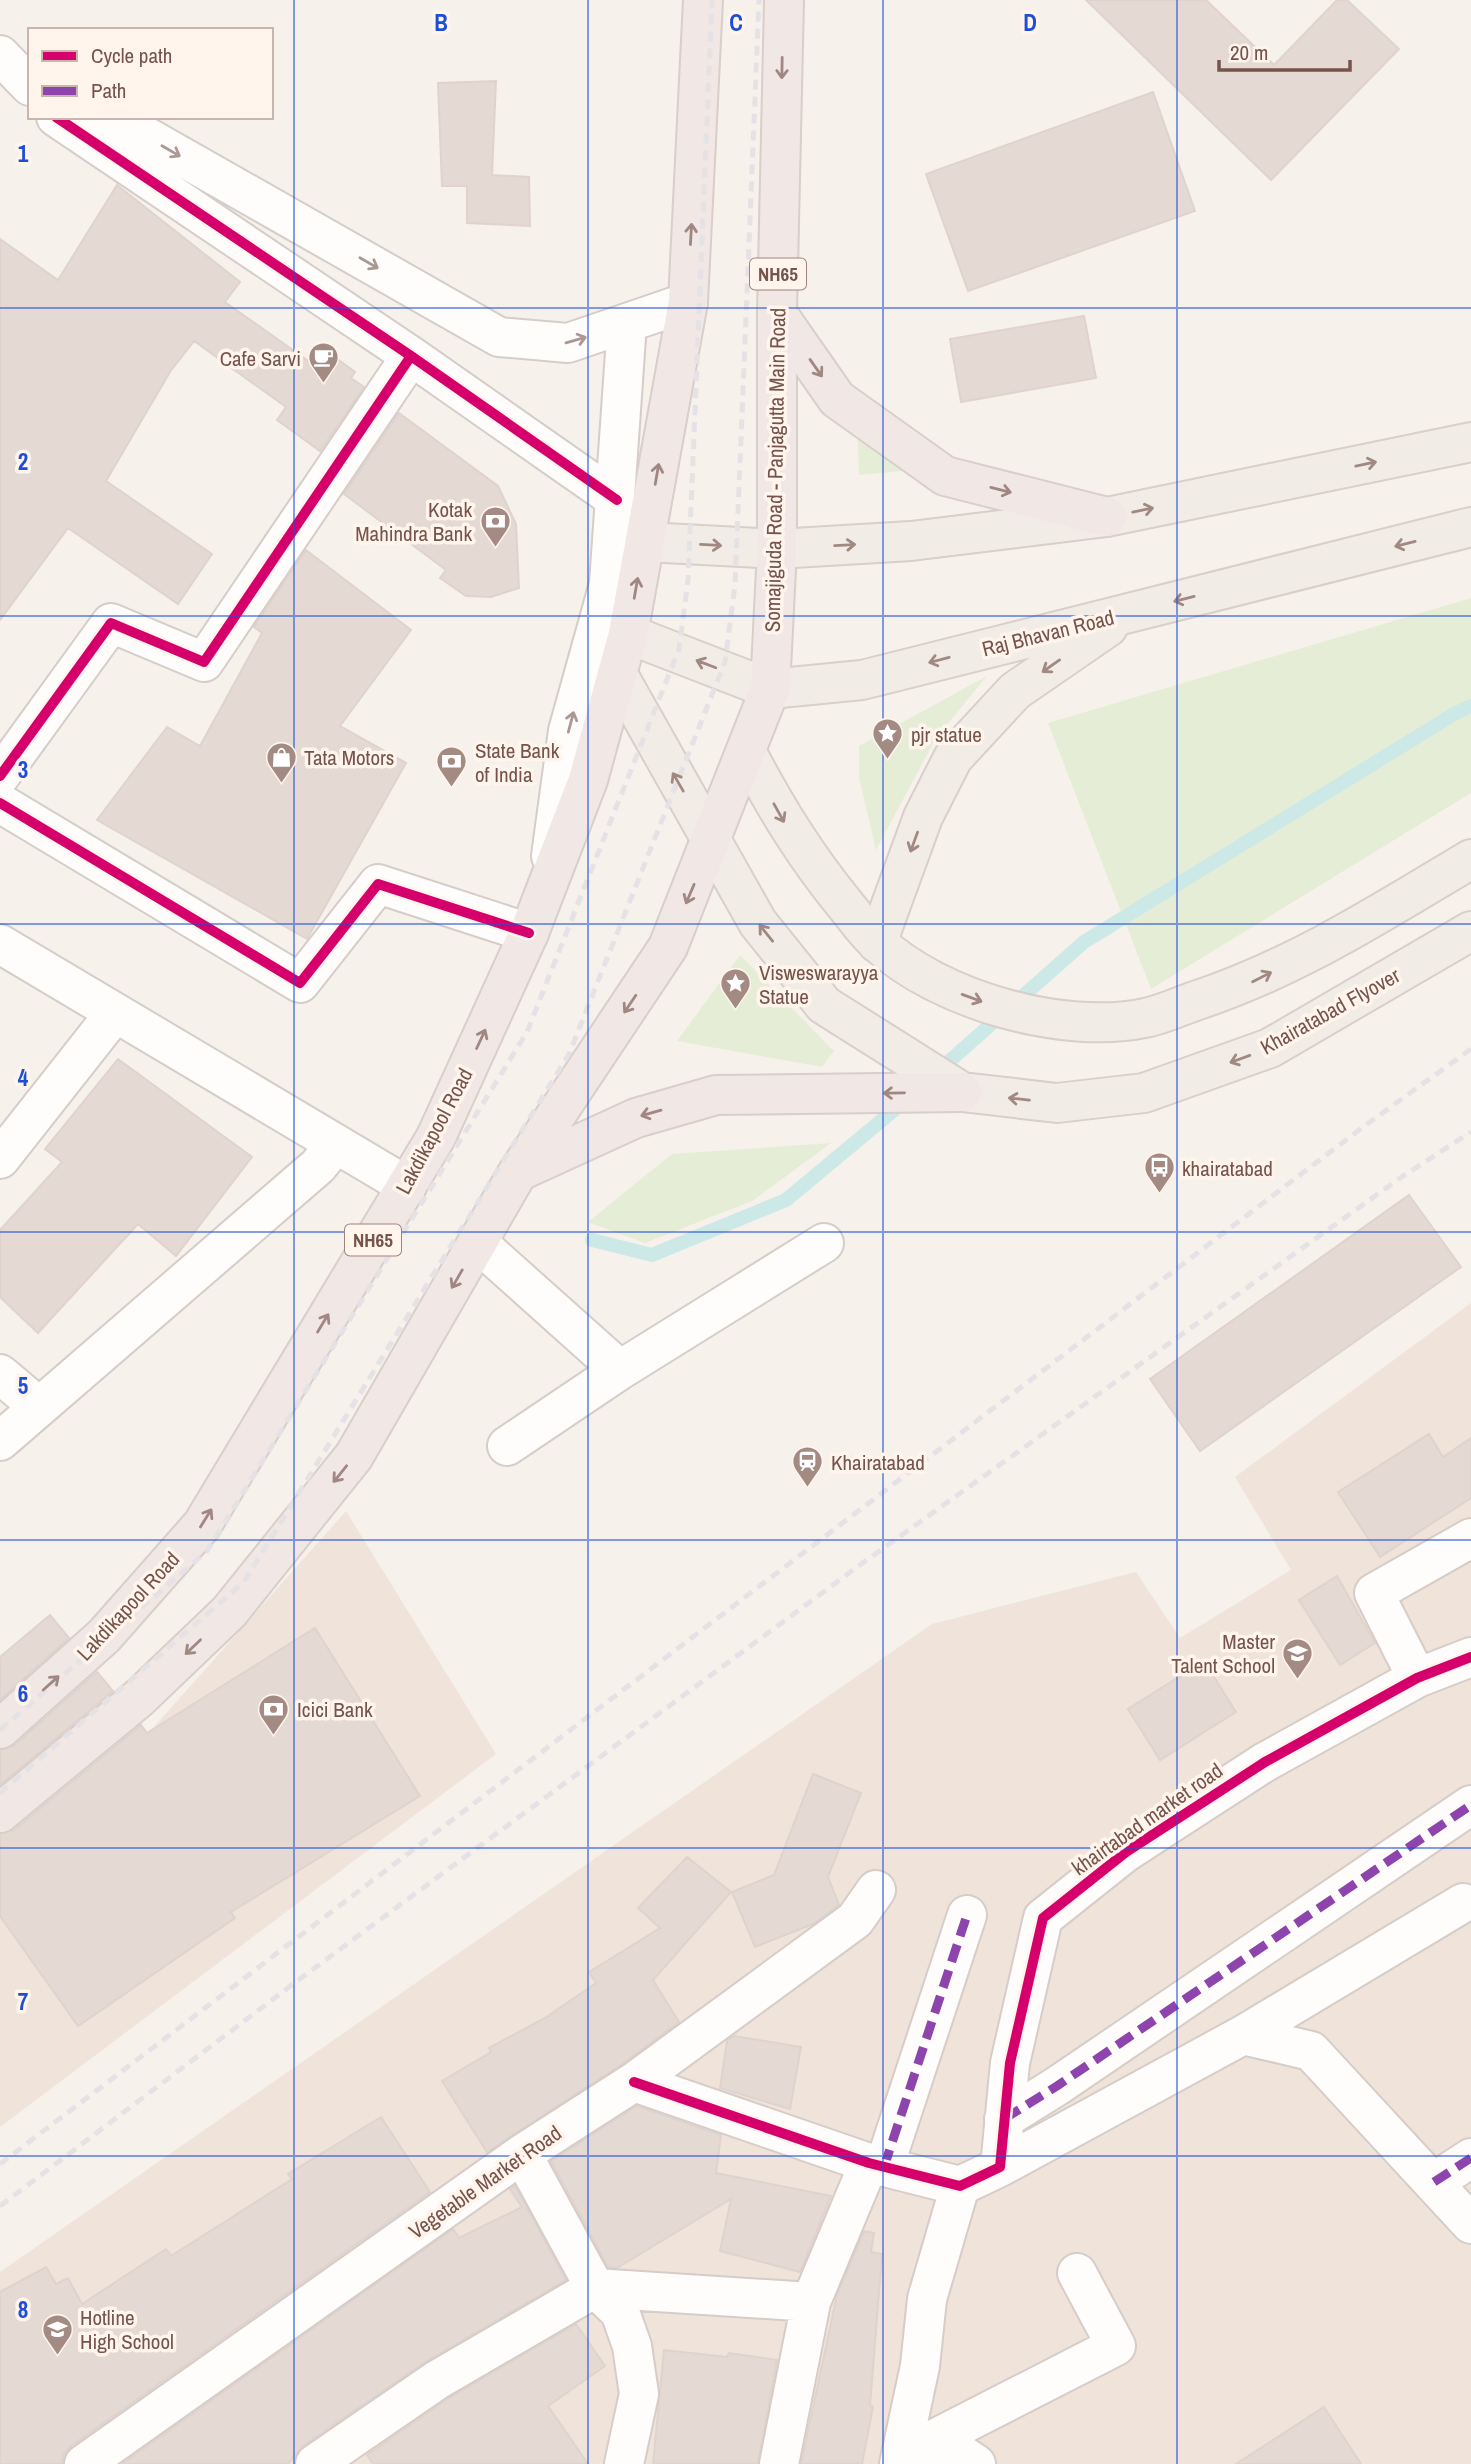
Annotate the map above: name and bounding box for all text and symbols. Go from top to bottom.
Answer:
text: B [434,7,448,38]
text: C [729,7,743,38]
text: D [1023,7,1037,38]
legend [28,28,273,119]
scale bar [1219,28,1350,72]
text: 20 m [1230,38,1268,67]
text: Cycle path [91,41,172,70]
one-way arrow [775,56,789,79]
text: Path [91,76,126,105]
text: 1 [18,138,29,169]
one-way arrow [161,144,181,158]
one-way arrow [685,223,698,246]
one-way arrow [359,256,379,270]
road number: NH65 [750,258,806,290]
street label: Somajiguda Road - Panjagutta Main Road [758,308,792,632]
one-way arrow [565,332,587,345]
cafe icon: Cafe Sarvi [307,341,341,385]
place label: Cafe Sarvi [220,344,301,373]
one-way arrow [809,358,823,378]
text: 2 [18,446,28,477]
one-way arrow [1354,456,1377,470]
one-way arrow [651,464,664,486]
one-way arrow [989,484,1012,497]
place label: Kotak Mahindra Bank [355,495,472,548]
one-way arrow [1131,502,1154,516]
bank icon: Kotak Mahindra Bank [478,504,512,548]
one-way arrow [833,538,856,551]
one-way arrow [1394,538,1417,551]
one-way arrow [699,539,722,552]
one-way arrow [630,577,643,600]
one-way arrow [1173,593,1196,606]
street label: Raj Bhavan Road [979,603,1117,663]
one-way arrow [929,654,951,667]
one-way arrow [695,657,717,670]
one-way arrow [1042,659,1061,673]
one-way arrow [565,712,578,734]
place icon: pjr statue [871,717,905,761]
place label: pjr statue [911,720,982,749]
place label: State Bank of India [475,736,560,789]
shop icon: Tata Motors [264,740,298,784]
place label: Tata Motors [304,743,394,772]
bank icon: State Bank of India [435,745,469,789]
text: 3 [18,754,28,785]
one-way arrow [671,772,685,792]
one-way arrow [772,802,786,823]
one-way arrow [907,831,919,853]
one-way arrow [683,883,696,904]
one-way arrow [758,924,774,942]
place label: Visweswarayya Statue [759,958,879,1011]
street label: Khairatabad Flyover [1255,961,1405,1061]
place icon: Visweswarayya Statue [719,967,753,1011]
one-way arrow [1251,969,1272,983]
one-way arrow [960,992,982,1005]
one-way arrow [623,993,637,1013]
one-way arrow [475,1028,488,1050]
one-way arrow [1230,1054,1252,1066]
text: 4 [18,1062,29,1093]
street label: Lakdikapool Road [389,1063,479,1199]
one-way arrow [882,1086,905,1100]
one-way arrow [1009,1092,1031,1105]
one-way arrow [640,1108,662,1121]
bus stop icon: khairatabad [1142,1151,1176,1195]
place label: khairatabad [1182,1154,1273,1183]
road number: NH65 [345,1224,401,1256]
one-way arrow [450,1268,464,1288]
one-way arrow [316,1313,330,1333]
text: 5 [18,1370,28,1401]
station icon: Khairatabad [791,1445,825,1489]
place label: Khairatabad [831,1448,925,1477]
one-way arrow [332,1464,347,1482]
one-way arrow [200,1508,214,1528]
street label: Lakdikapool Road [70,1545,186,1667]
place label: Master Talent School [1171,1627,1275,1680]
school or university icon: Master Talent School [1281,1636,1315,1680]
one-way arrow [185,1638,202,1655]
one-way arrow [42,1675,59,1692]
text: 6 [18,1678,28,1709]
bank icon: Icici Bank [257,1692,291,1736]
place label: Icici Bank [297,1695,373,1724]
street label: khairtabad market road [1066,1756,1228,1882]
text: 7 [18,1986,28,2017]
street label: Vegetable Market Road [403,2119,567,2245]
text: 8 [18,2294,28,2325]
place label: Hotline High School [80,2303,174,2356]
school or university icon: Hotline High School [40,2312,74,2356]

